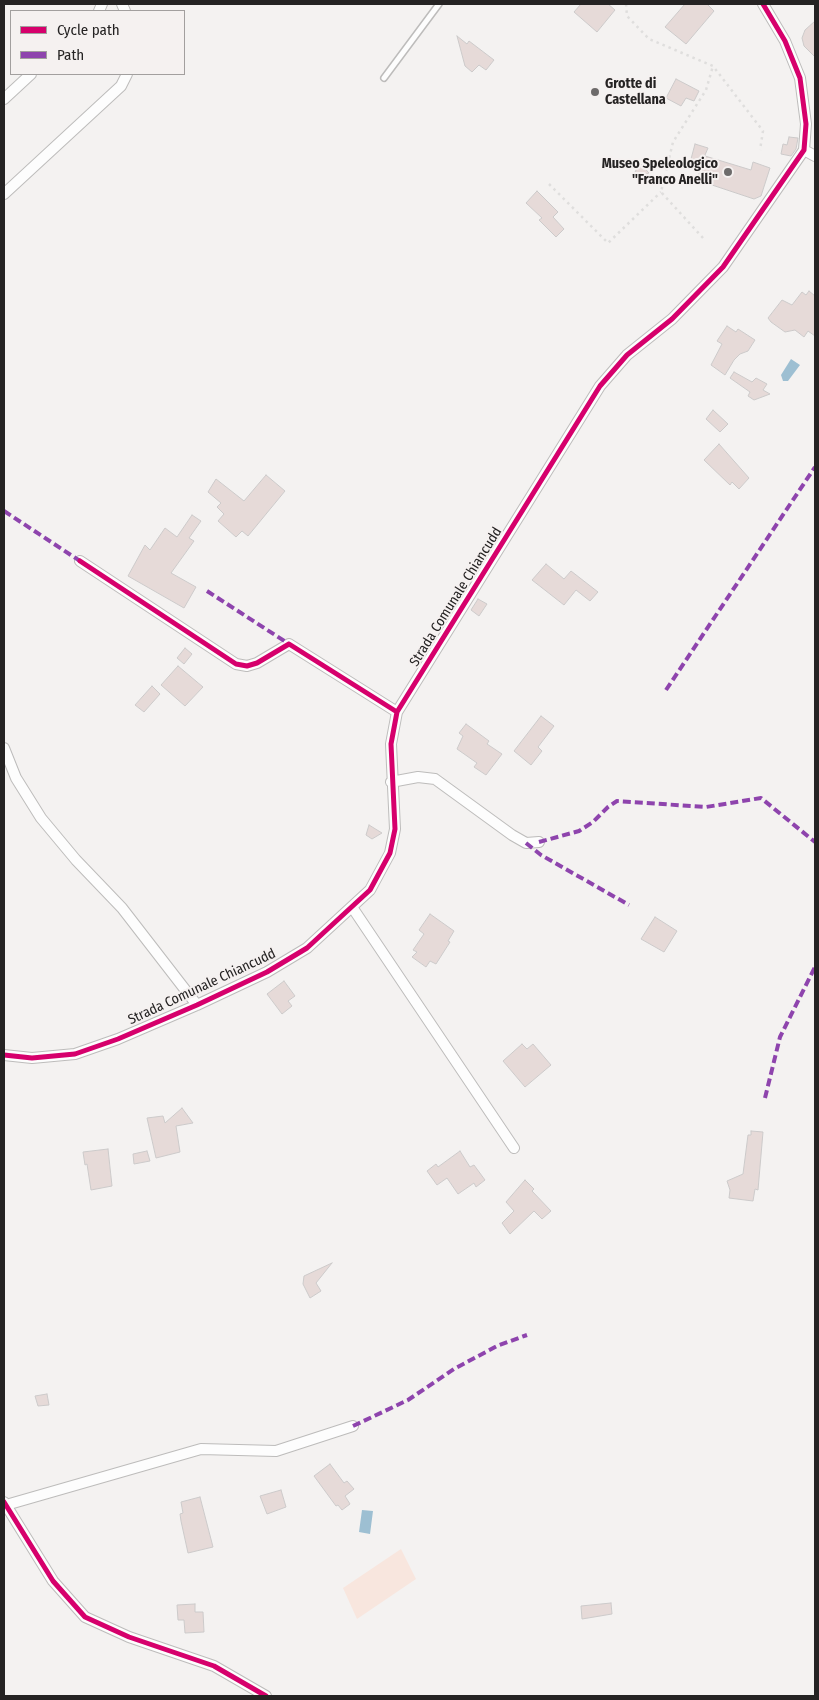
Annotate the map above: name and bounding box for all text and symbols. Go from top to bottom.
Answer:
legend [10,10,185,75]
text: Cycle path [57,21,120,39]
text: Path [57,46,84,64]
place label: Grotte di Castellana [605,76,666,108]
marker: Grotte di Castellana [589,86,601,98]
place label: Museo Speleologico "Franco Anelli" [602,156,718,188]
marker: Museo Speleologico "Franco Anelli" [722,166,734,178]
street label: Strada Comunale Chiancudd [406,524,506,670]
street label: Strada Comunale Chiancudd [125,945,279,1029]

